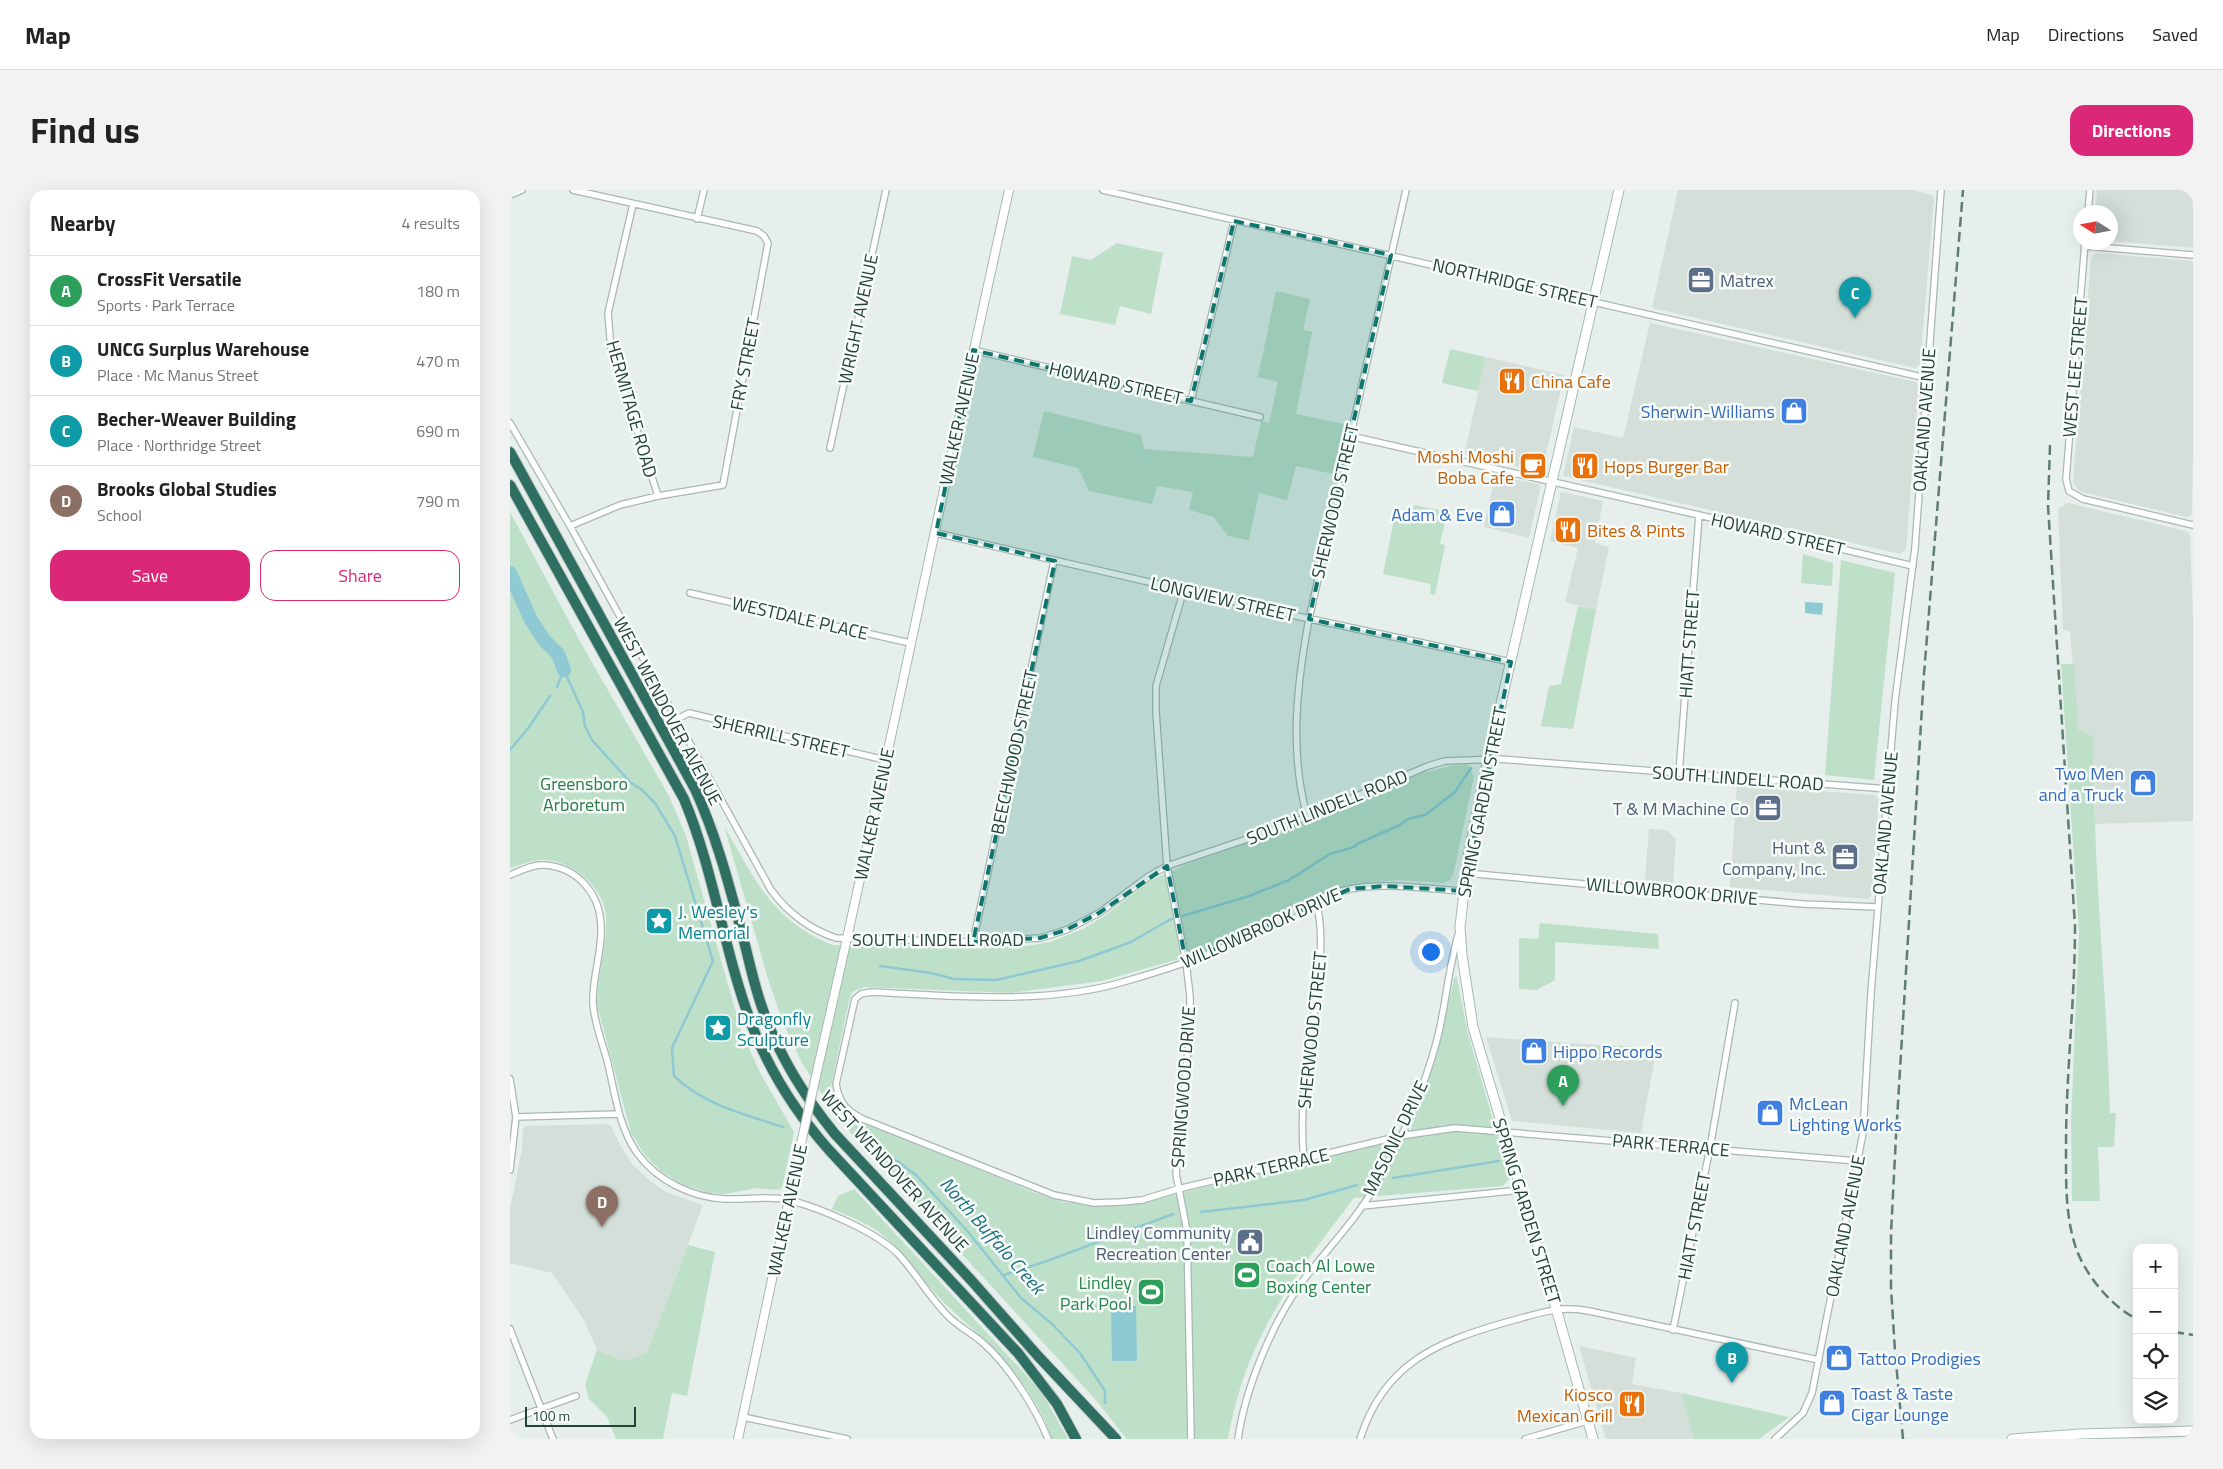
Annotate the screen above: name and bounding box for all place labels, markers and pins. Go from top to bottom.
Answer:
office icon: Matrex [1686,265,1716,295]
place label: Matrex [1720,267,1774,294]
pin: C [1839,277,1871,318]
restaurant icon: China Cafe [1497,366,1527,396]
place label: China Cafe [1531,368,1611,395]
shop icon: Sherwin-Williams [1779,396,1809,426]
place label: Sherwin-Williams [1641,398,1775,425]
place label: Moshi Moshi Boba Cafe [1417,443,1514,491]
cafe icon: Moshi Moshi Boba Cafe [1518,451,1548,481]
restaurant icon: Hops Burger Bar [1570,451,1600,481]
place label: Hops Burger Bar [1604,453,1729,480]
shop icon: Adam & Eve [1487,499,1517,529]
place label: Adam & Eve [1391,501,1483,528]
restaurant icon: Bites & Pints [1553,515,1583,545]
place label: Bites & Pints [1587,517,1685,544]
place label: Two Men and a Truck [2039,760,2124,808]
shop icon: Two Men and a Truck [2128,768,2158,798]
office icon: T & M Machine Co [1753,793,1783,823]
place label: T & M Machine Co [1613,795,1749,822]
place label: Hunt & Company, Inc. [1722,834,1827,882]
office icon: Hunt & Company, Inc. [1830,842,1860,872]
place label: J. Wesley's Memorial [678,898,758,946]
place icon: J. Wesley's Memorial [644,906,674,936]
place label: Dragonfly Sculpture [737,1005,811,1053]
place icon: Dragonfly Sculpture [703,1013,733,1043]
shop icon: Hippo Records [1519,1036,1549,1066]
place label: Hippo Records [1553,1038,1663,1065]
pin: A [1547,1065,1579,1106]
place label: McLean Lighting Works [1789,1090,1902,1138]
shop icon: McLean Lighting Works [1755,1098,1785,1128]
pin: D [586,1186,618,1227]
place label: Lindley Community Recreation Center [1086,1219,1231,1267]
public building icon: Lindley Community Recreation Center [1235,1227,1265,1257]
place label: Coach Al Lowe Boxing Center [1266,1252,1375,1300]
sports icon: Coach Al Lowe Boxing Center [1232,1260,1262,1290]
place label: Lindley Park Pool [1060,1269,1132,1317]
sports icon: Lindley Park Pool [1136,1277,1166,1307]
pin: B [1716,1342,1748,1383]
shop icon: Tattoo Prodigies [1824,1343,1854,1373]
place label: Tattoo Prodigies [1858,1345,1981,1372]
place label: Toast & Taste Cigar Lounge [1851,1380,1953,1428]
place label: Kiosco Mexican Grill [1517,1381,1613,1429]
shop icon: Toast & Taste Cigar Lounge [1817,1388,1847,1418]
restaurant icon: Kiosco Mexican Grill [1617,1389,1647,1419]

